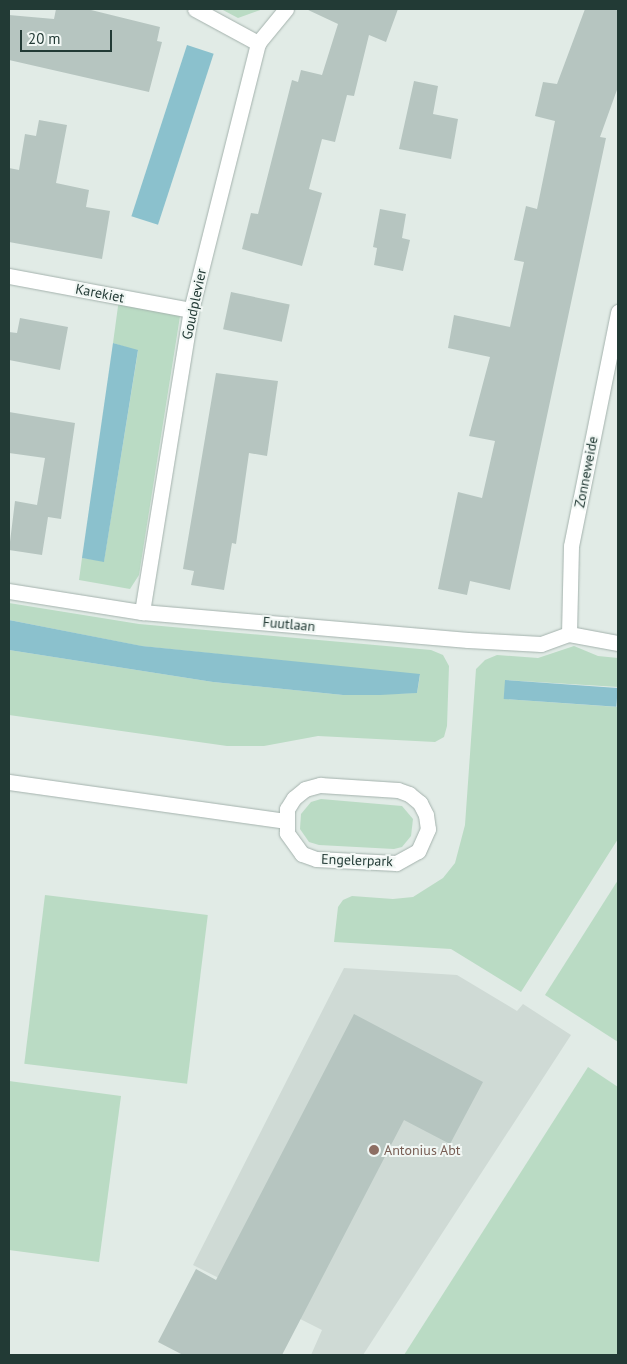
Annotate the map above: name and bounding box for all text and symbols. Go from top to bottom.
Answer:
scale bar [22,20,115,52]
text: 20 m [28,29,61,48]
street label: Goudplevier [178,267,210,341]
street label: Karekiet [74,280,126,306]
street label: Zonneweide [571,435,601,509]
street label: Fuutlaan [262,613,316,635]
street label: Engelerpark [321,850,393,870]
place label: Antonius Abt [384,1142,461,1158]
marker: Antonius Abt [368,1144,380,1156]

